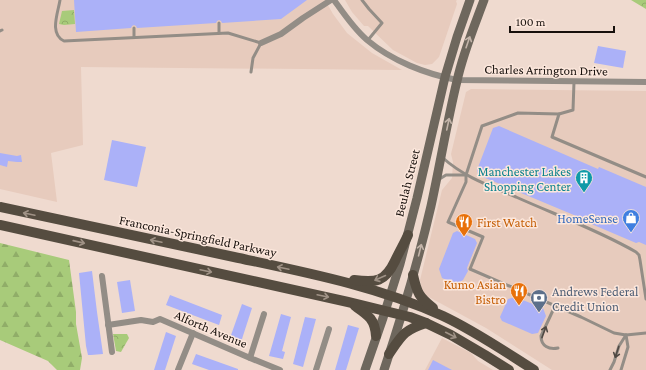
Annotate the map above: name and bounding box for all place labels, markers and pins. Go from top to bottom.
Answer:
place label: Manchester Lakes Shopping Center [478,164,571,194]
building icon: Manchester Lakes Shopping Center [574,168,594,193]
shop icon: HomeSense [621,208,641,233]
place label: HomeSense [557,211,618,226]
restaurant icon: First Watch [454,212,474,237]
place label: First Watch [477,215,537,230]
place label: Kumo Asian Bistro [444,277,506,307]
restaurant icon: Kumo Asian Bistro [509,281,529,306]
place label: Andrews Federal Credit Union [552,284,639,314]
bank icon: Andrews Federal Credit Union [529,288,549,313]

